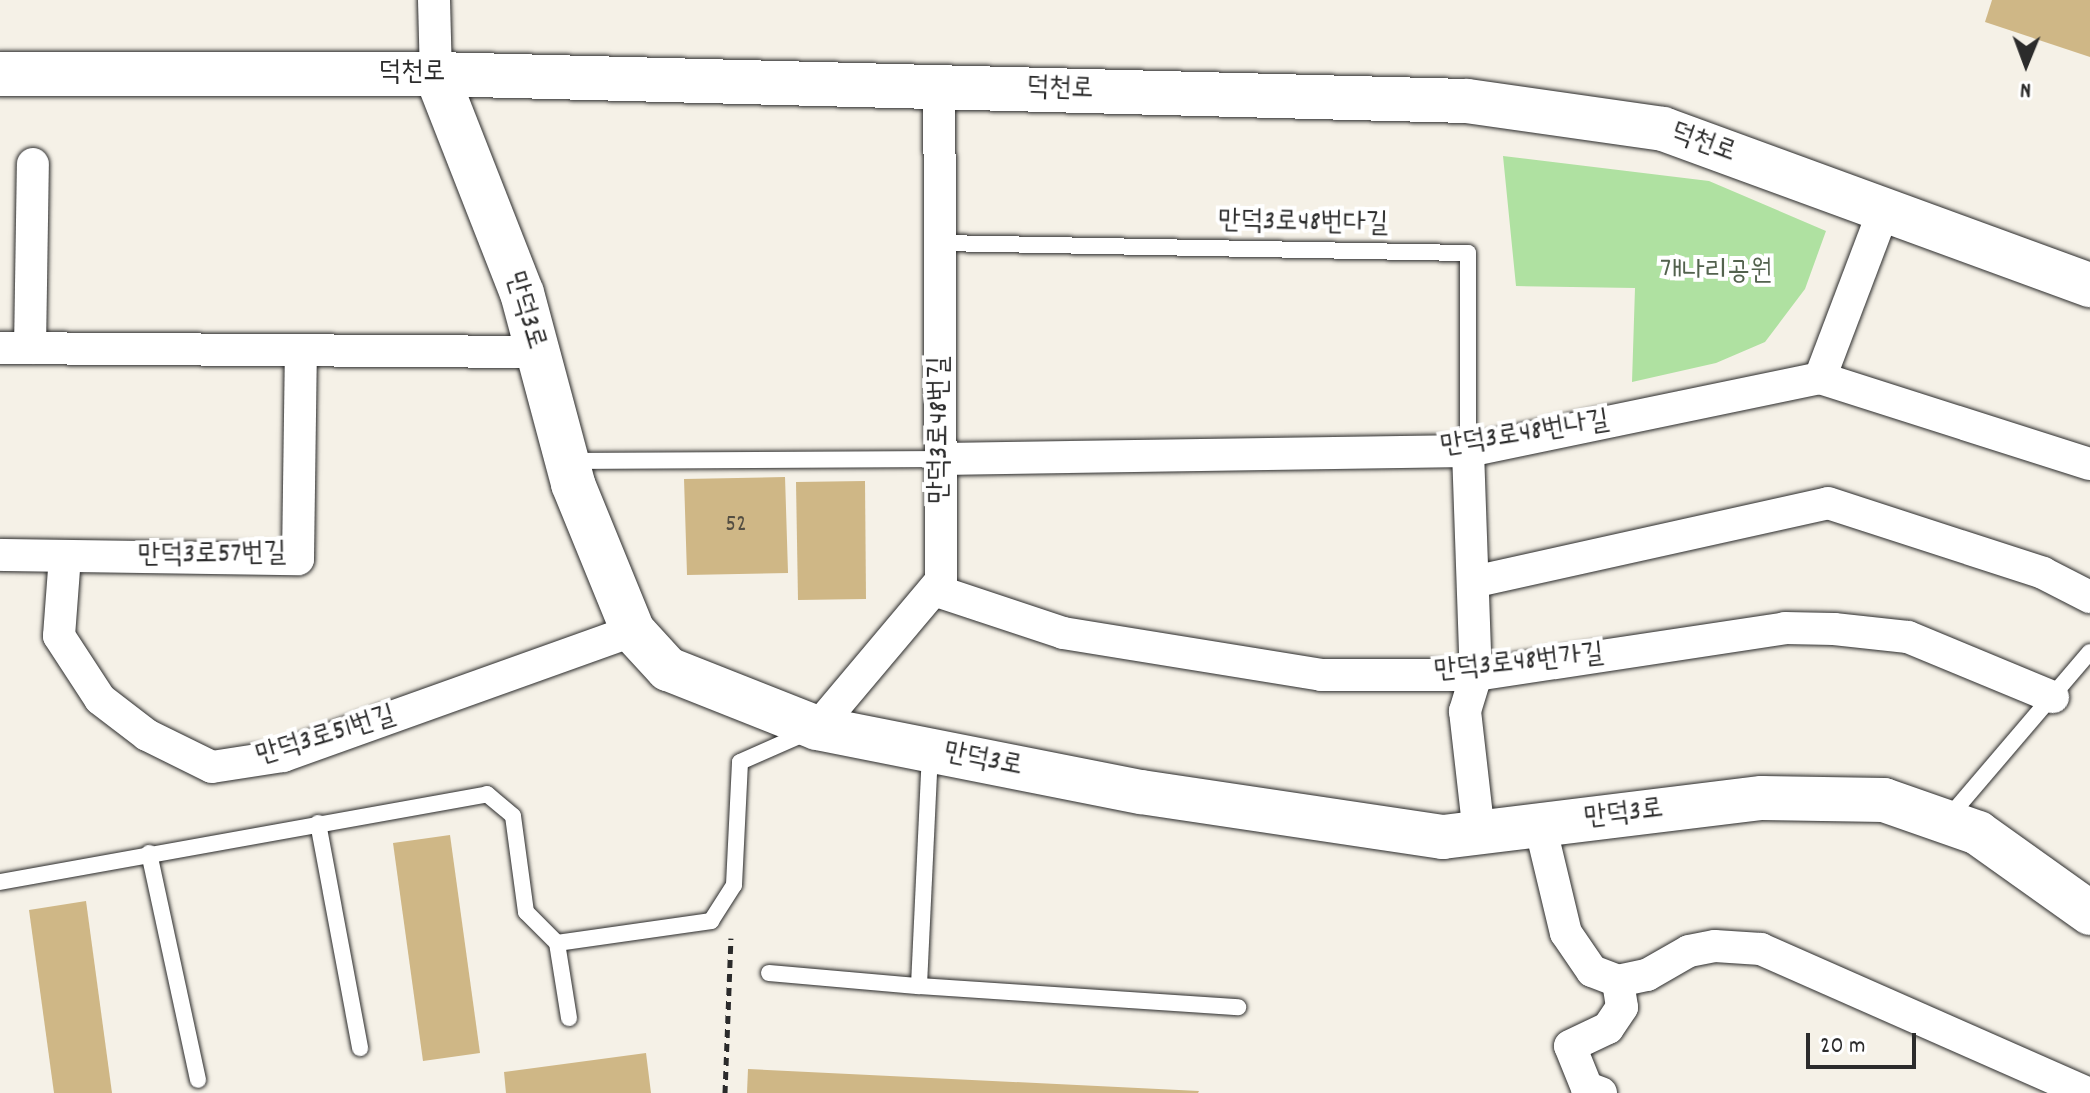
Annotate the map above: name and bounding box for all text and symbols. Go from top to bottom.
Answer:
north arrow [1986,24,2066,104]
street label: 덕천로 [378,57,446,91]
street label: 덕천로 [1026,72,1094,108]
text: N [2020,73,2031,104]
street label: 덕천로 [1665,117,1741,171]
street label: 만덕3로48번다길 [1217,206,1389,242]
park label: 개나리공원 [1660,256,1772,290]
street label: 만덕3로 [496,268,552,354]
street label: 만덕3로48번길 [924,356,958,504]
street label: 만덕3로48번나길 [1438,405,1612,465]
house number: 52 [725,512,747,540]
street label: 만덕3로57번길 [137,538,287,574]
street label: 만덕3로48번가길 [1432,638,1606,690]
street label: 만덕3로51번길 [252,700,400,774]
street label: 만덕3로 [941,737,1025,785]
street label: 만덕3로 [1582,793,1666,837]
scale bar [1810,1017,1920,1067]
text: 20 m [1820,1030,1866,1064]

